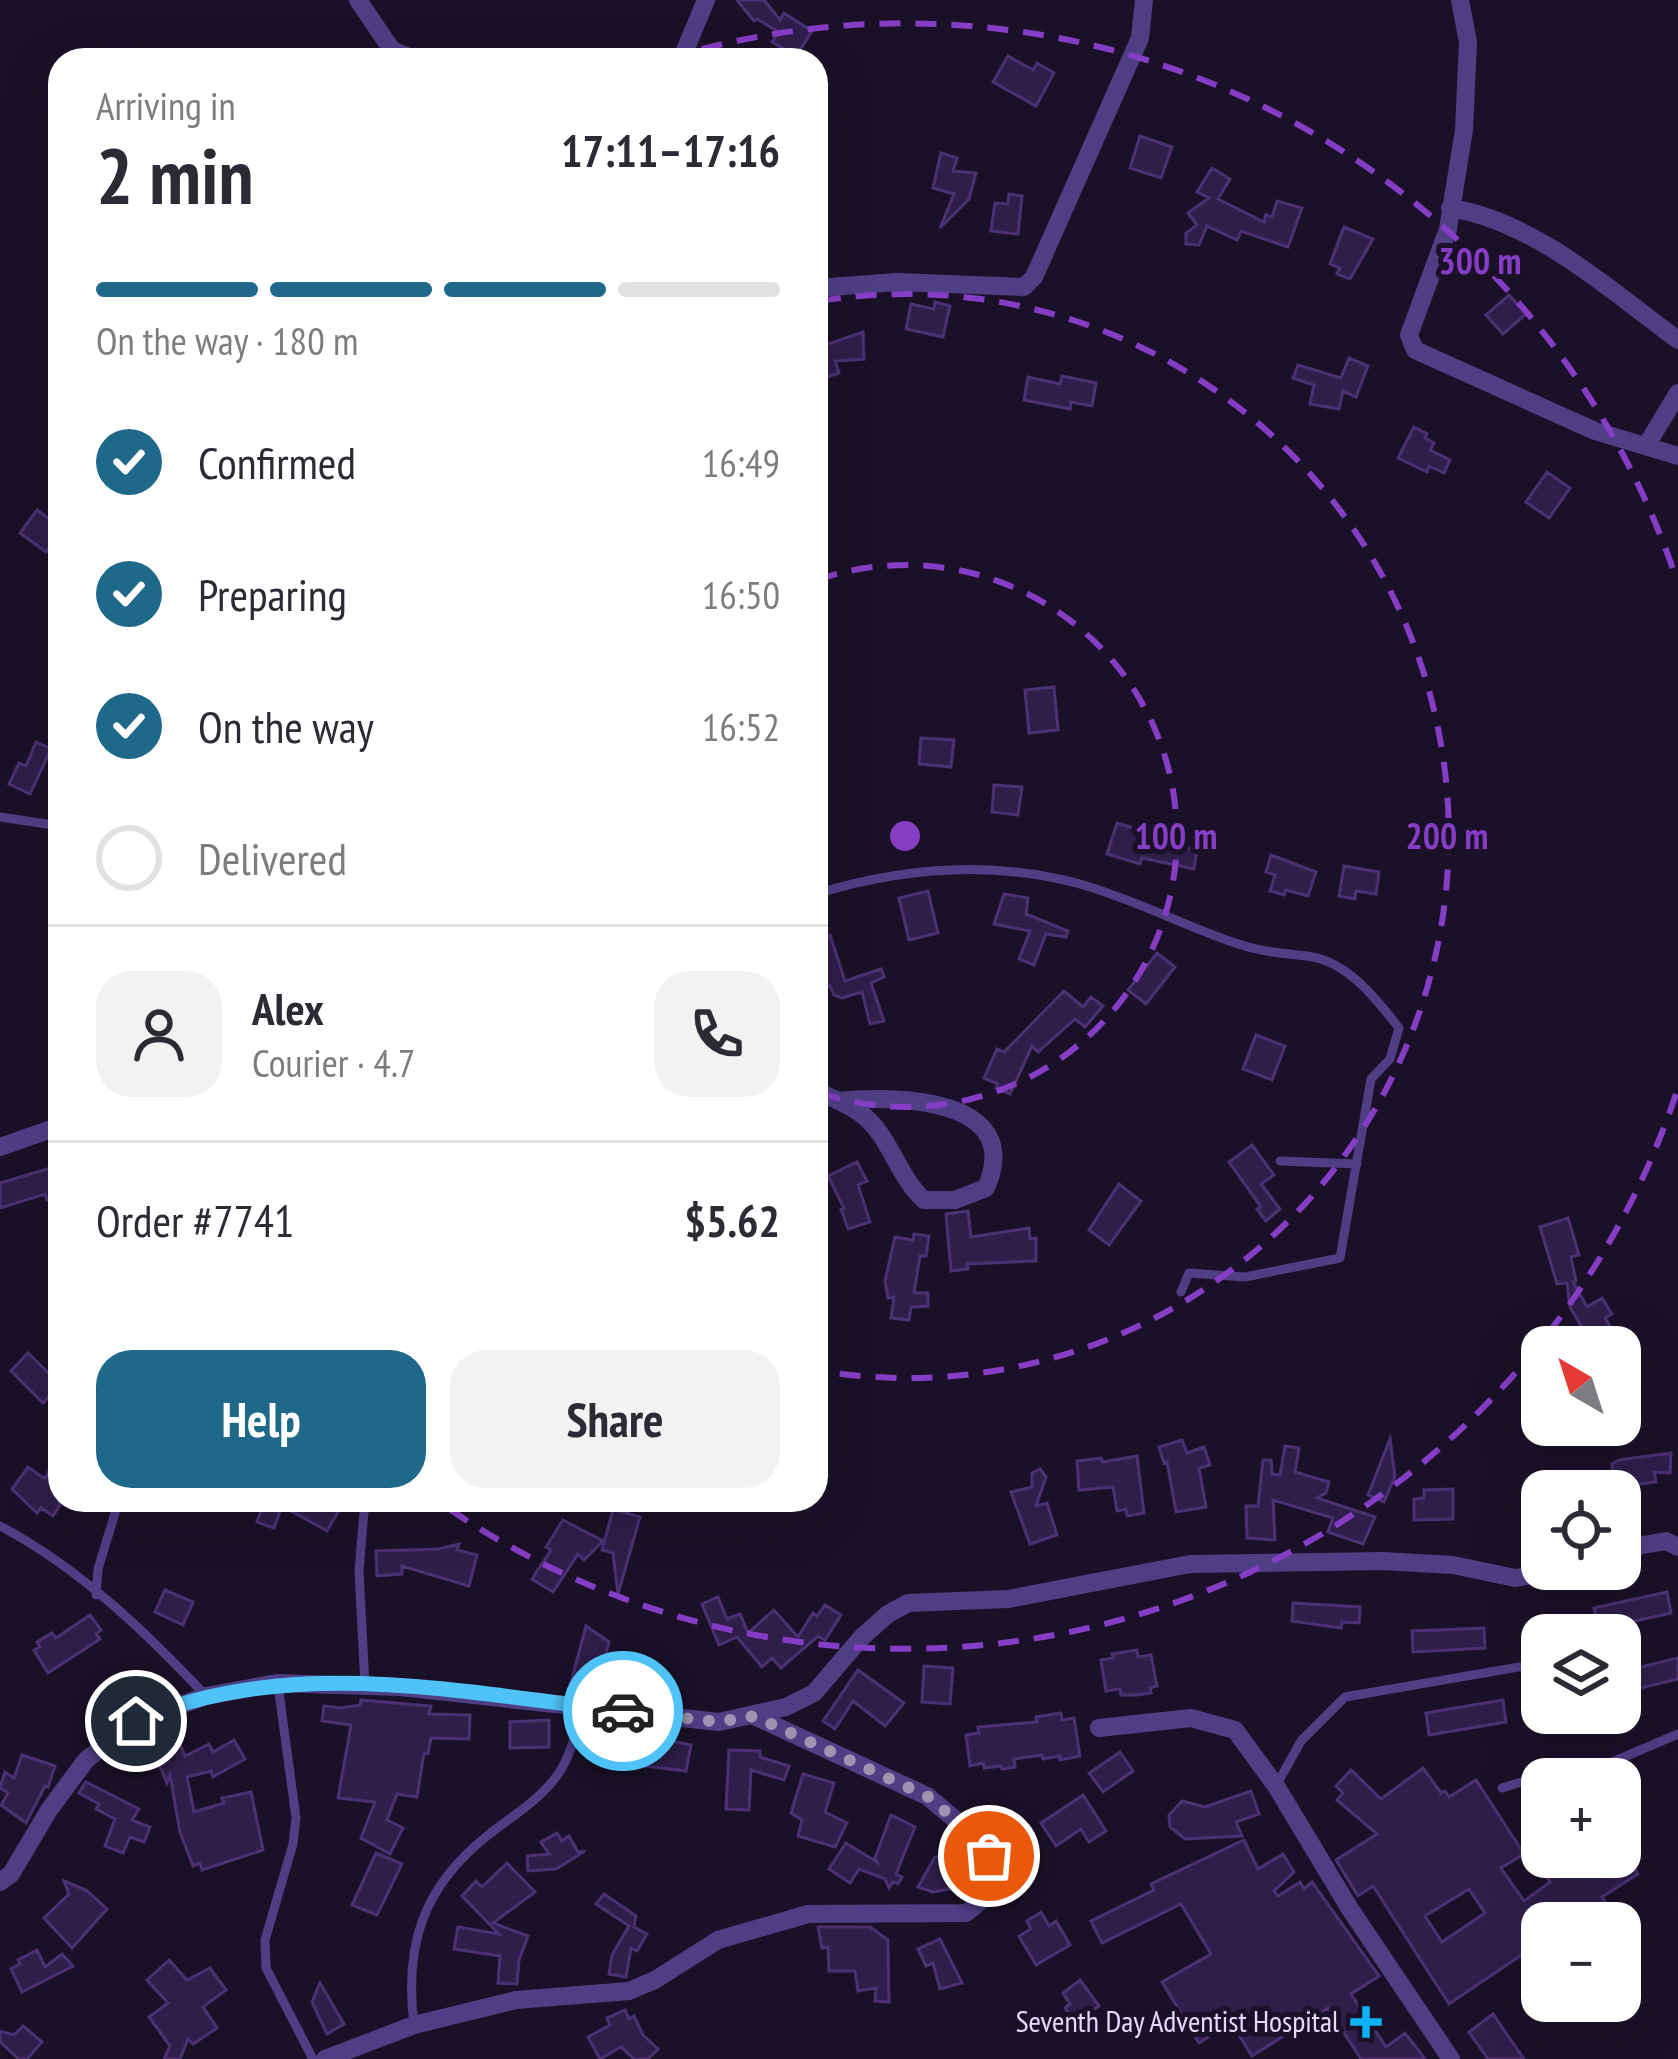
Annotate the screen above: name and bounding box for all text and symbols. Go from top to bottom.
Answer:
text: Arriving in [96,80,236,131]
text: 17:11–17:16 [561,121,780,179]
text: 2 min [96,125,254,226]
text: 300 m [1439,237,1521,284]
text: On the way · 180 m [96,315,358,366]
icon: check [96,429,162,495]
text: Confirmed [198,433,356,491]
text: 16:49 [702,437,780,488]
icon: check [96,561,162,627]
text: Preparing [198,565,347,623]
text: 16:50 [702,569,780,620]
icon: check [96,693,162,759]
text: On the way [198,697,374,755]
text: 16:52 [702,701,780,752]
text: 100 m [1135,812,1217,859]
text: 200 m [1406,812,1488,859]
centre of rings [884,815,926,857]
text: Delivered [198,829,347,887]
button: person [96,971,222,1097]
button: phone [654,971,780,1097]
text: Alex [252,979,324,1037]
text: Courier · 4.7 [252,1037,415,1088]
text: Order #7741 [96,1191,294,1249]
text: $5.62 [684,1191,780,1249]
north arrow [1521,1326,1641,1446]
map controls [1521,1326,1641,2022]
button: Help [96,1350,426,1488]
button: Share [450,1350,780,1488]
button: locate [1521,1470,1641,1590]
button: layers [1521,1614,1641,1734]
courier [563,1651,683,1771]
pin [85,1670,187,1772]
icon: car [590,1678,656,1744]
icon: home [103,1688,169,1754]
button: + [1521,1758,1641,1878]
pin [938,1805,1040,1907]
icon: bag [956,1823,1022,1889]
button: − [1521,1902,1641,2022]
place label: Seventh Day Adventist Hospital [1016,2001,1339,2040]
marker: Seventh Day Adventist Hospital [1350,2006,1382,2038]

